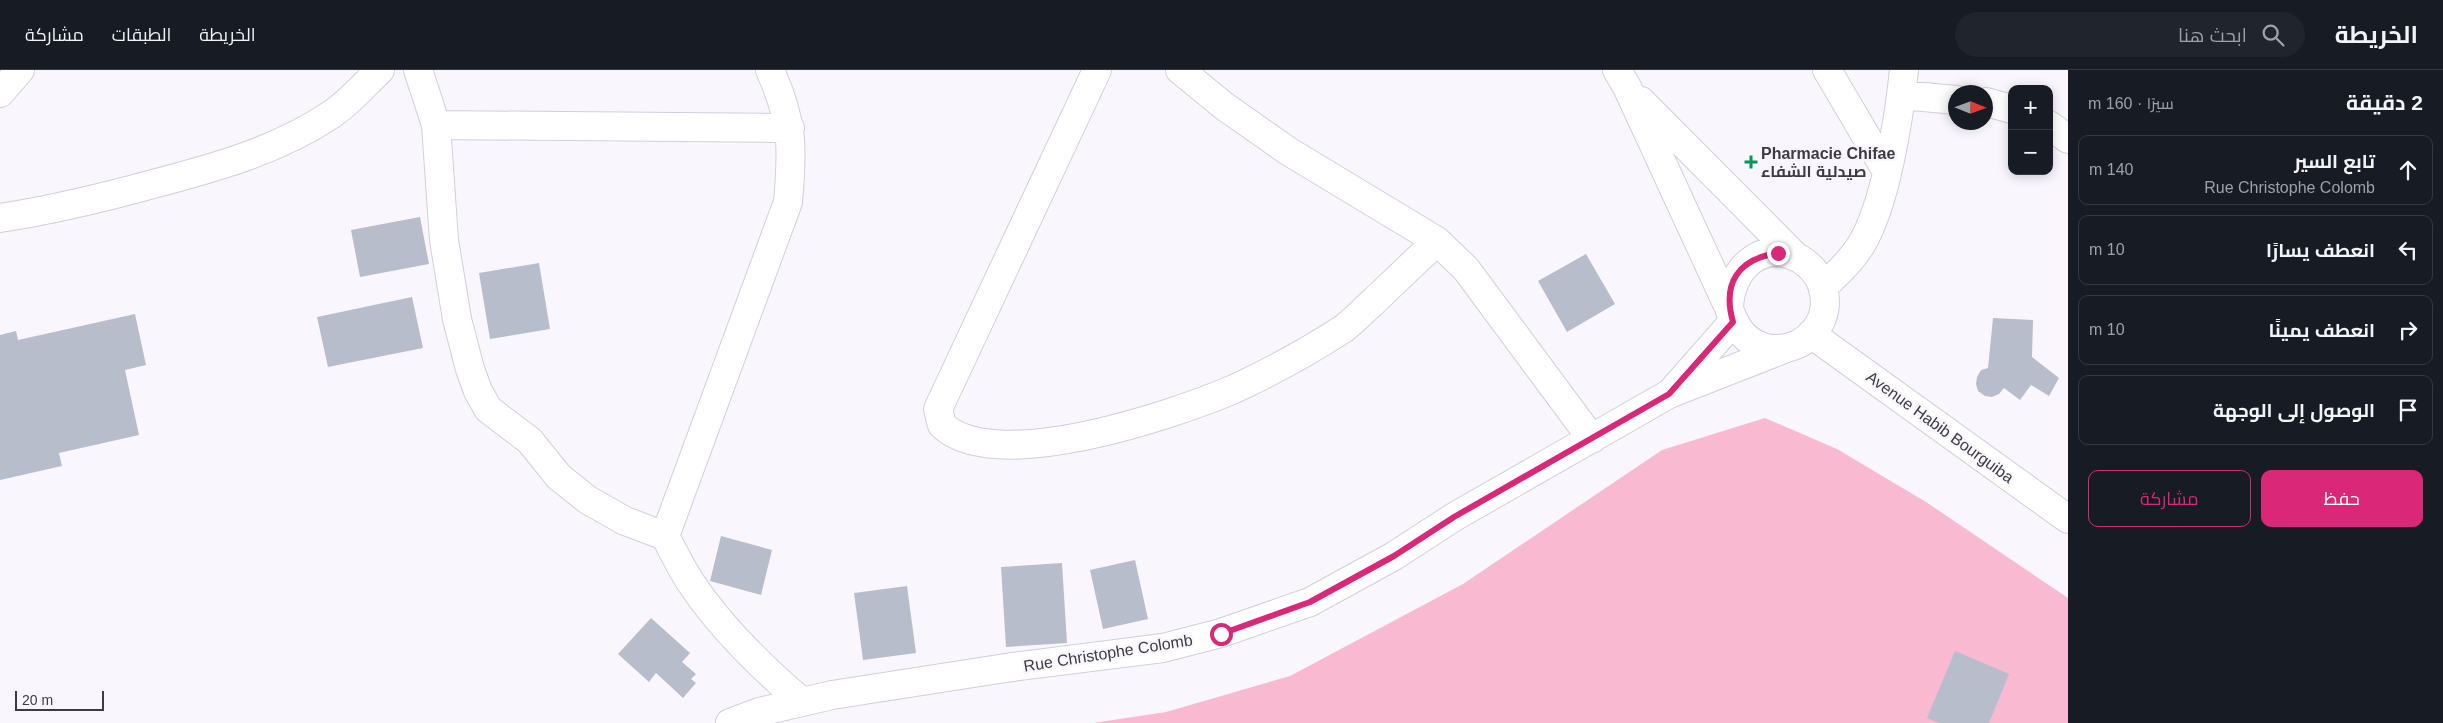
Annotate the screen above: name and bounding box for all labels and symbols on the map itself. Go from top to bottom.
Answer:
north arrow [1948,85,1993,130]
place label: Pharmacie Chifae صيدلية الشفاء [1761,145,1895,180]
marker: Pharmacie Chifae صيدلية الشفاء [1745,156,1757,168]
route end [1767,242,1790,265]
street label: Avenue Habib Bourguiba [1863,368,2017,486]
route start [1210,623,1233,646]
street label: Rue Christophe Colomb [1022,631,1194,675]
scale bar [15,688,104,711]

